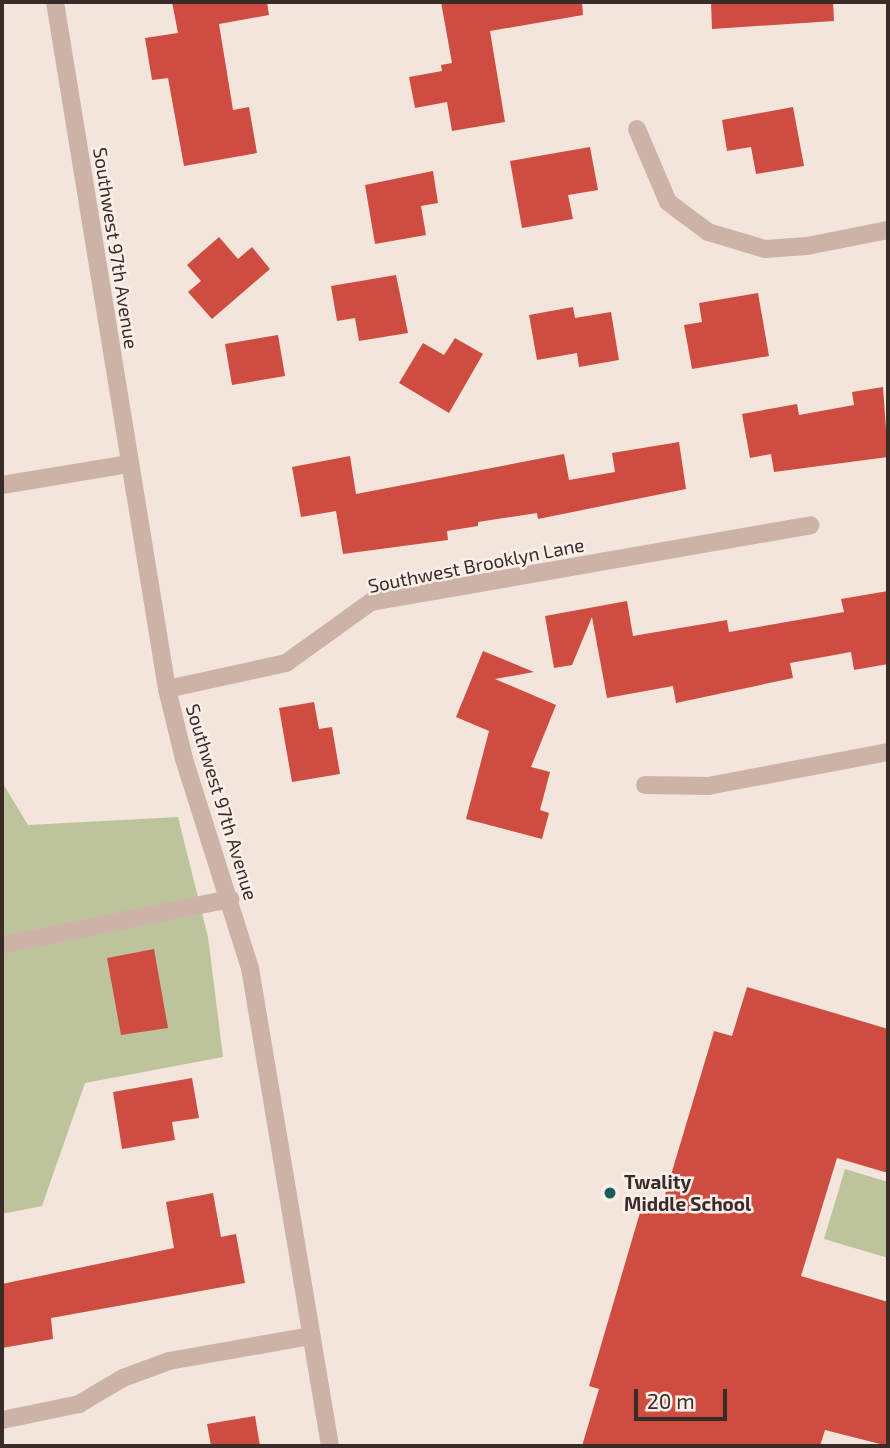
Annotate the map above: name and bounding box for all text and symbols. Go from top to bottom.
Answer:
street label: Southwest 97th Avenue [89,145,143,351]
street label: Southwest Brooklyn Lane [366,533,586,597]
street label: Southwest 97th Avenue [181,701,263,903]
place label: Twality Middle School [624,1171,751,1215]
marker: Twality Middle School [602,1185,618,1201]
scale bar [638,1374,731,1418]
text: 20 m [647,1388,695,1413]

